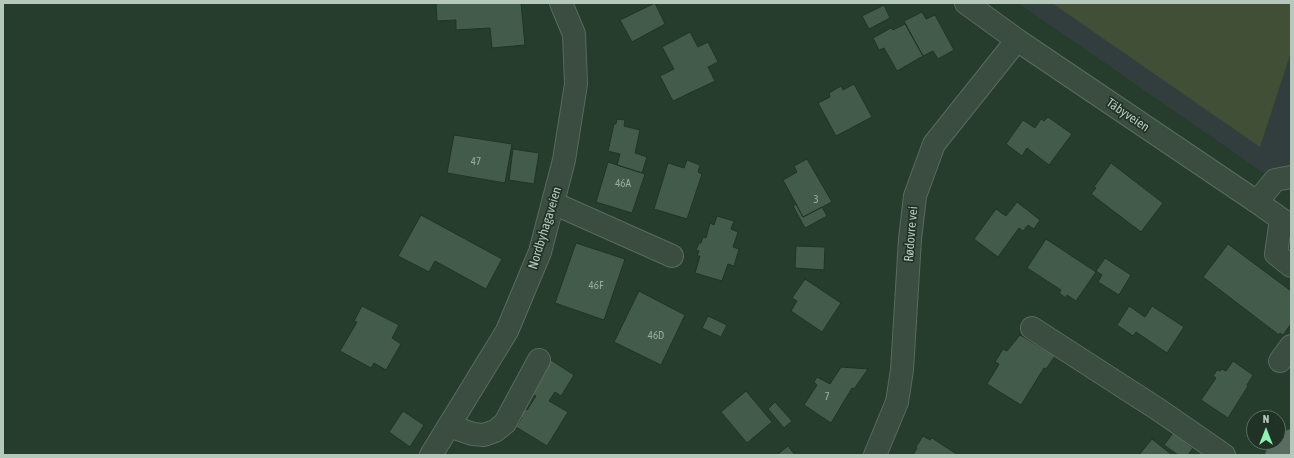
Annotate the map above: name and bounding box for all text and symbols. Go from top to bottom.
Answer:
street label: Täbyveien [1104,95,1152,135]
house number: 47 [471,155,481,169]
house number: 46A [615,177,631,191]
street label: Nordbyhagaveien [525,185,565,271]
house number: 3 [813,193,819,207]
street label: Rødovre vei [901,206,921,262]
house number: 46F [589,279,603,293]
house number: 46D [648,329,664,343]
house number: 7 [824,390,830,404]
north arrow [1246,410,1286,450]
text: N [1263,413,1269,425]

